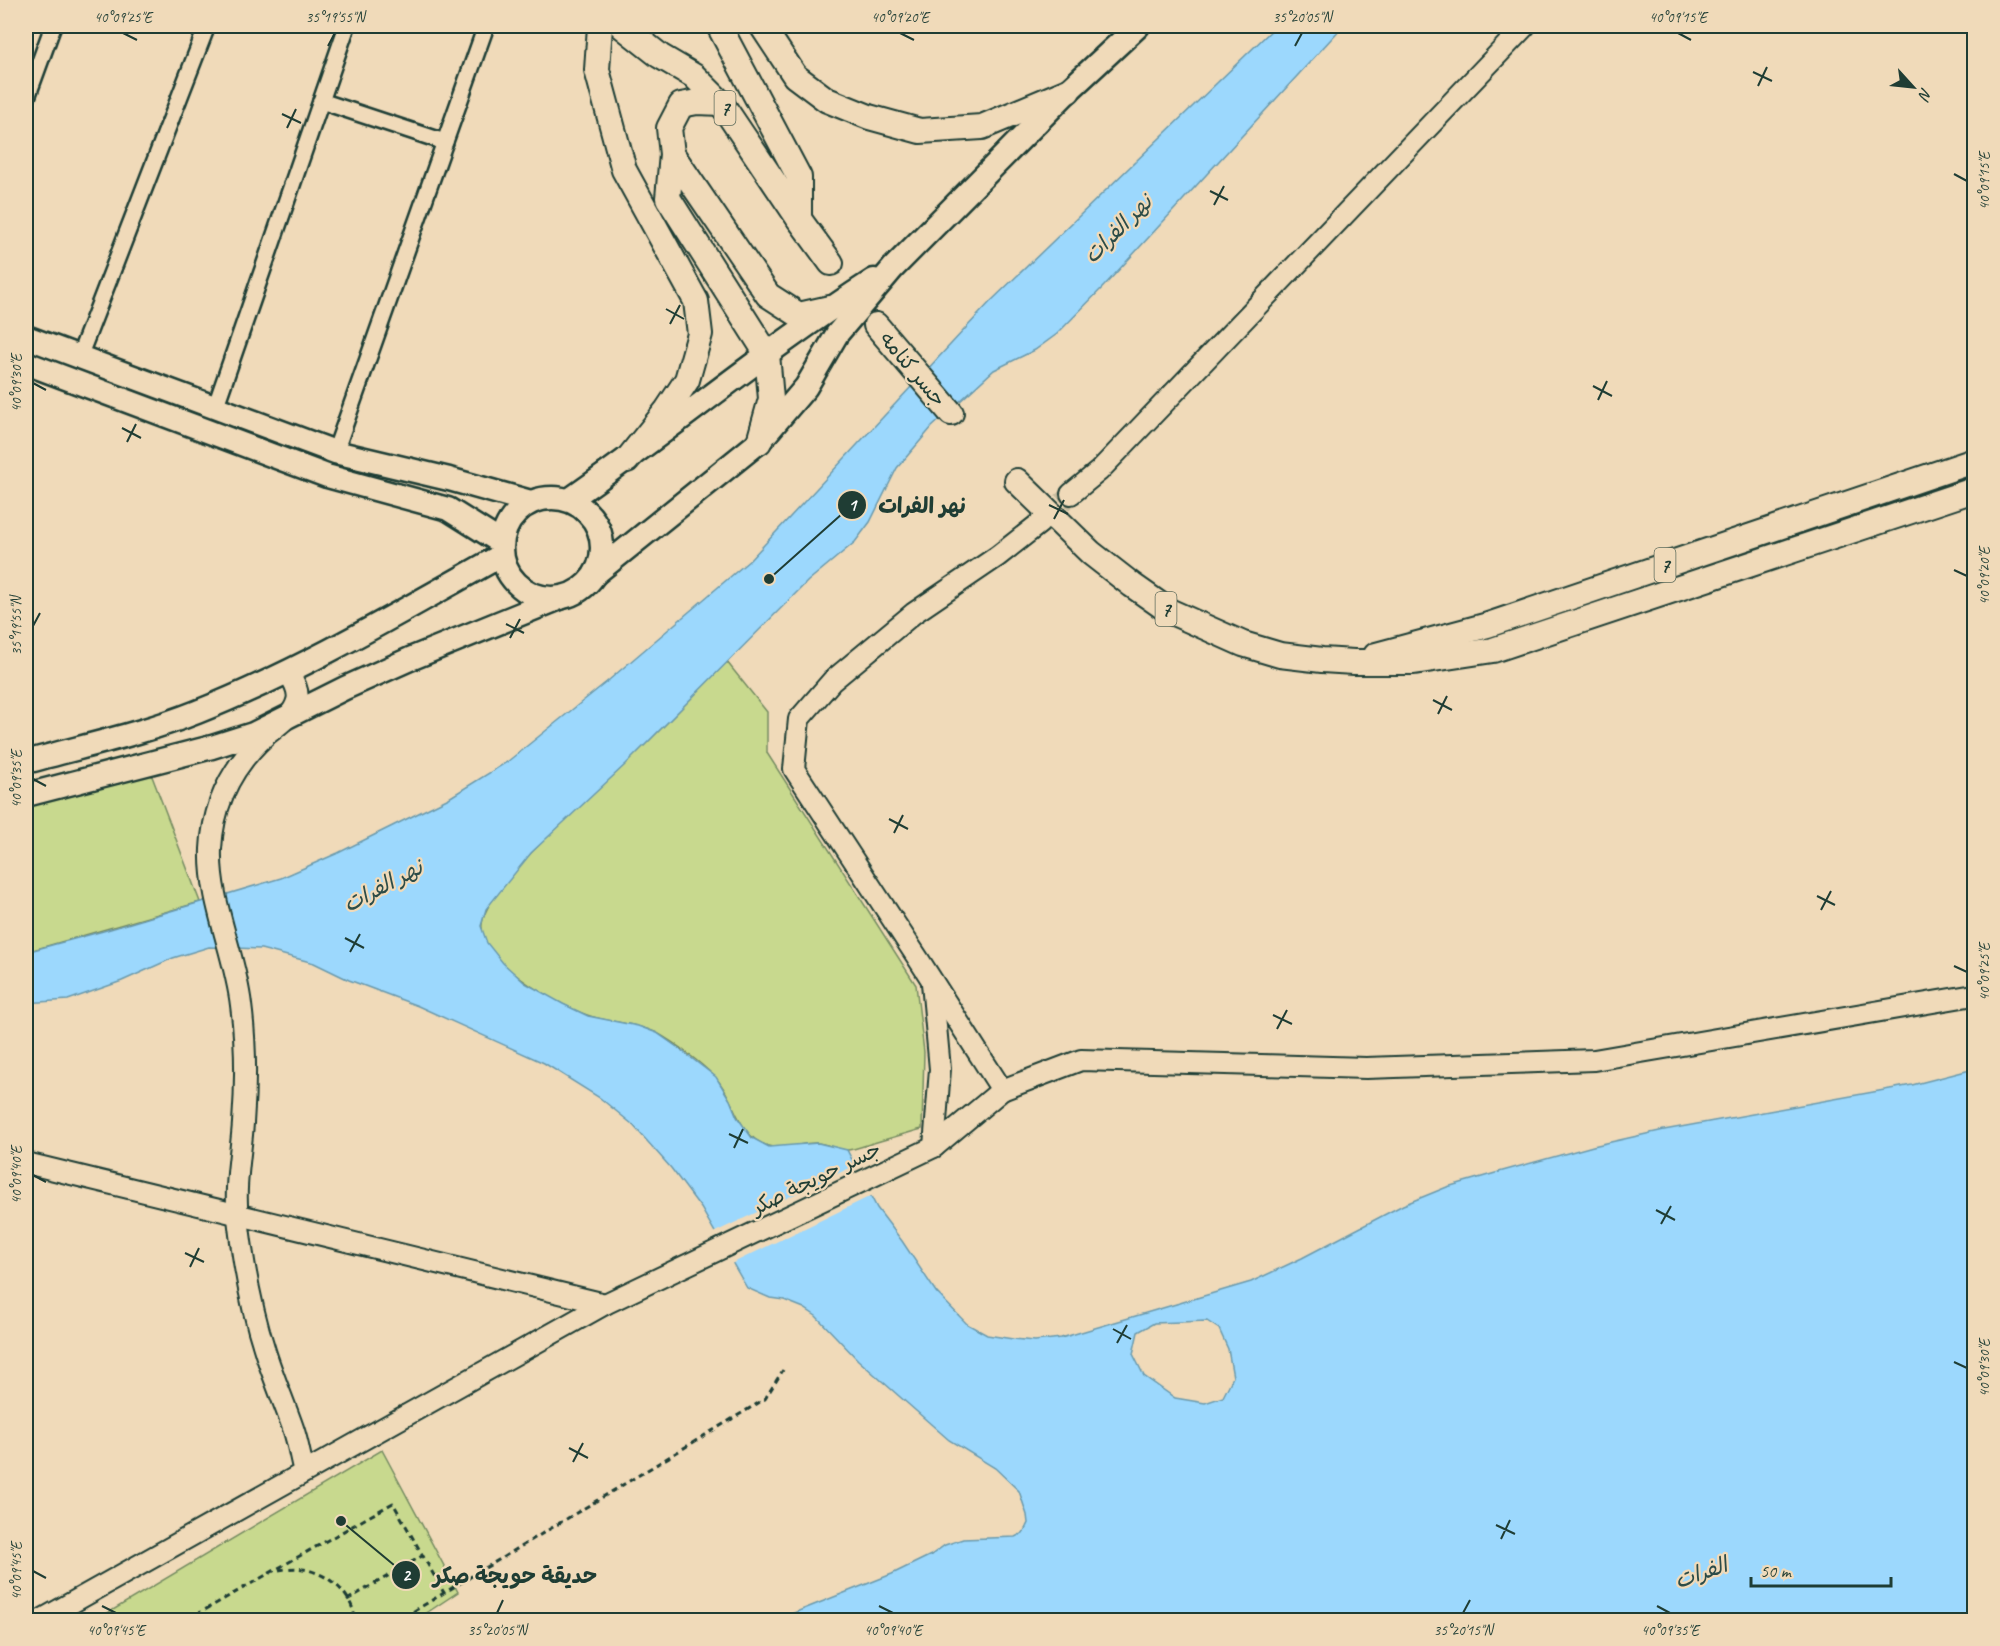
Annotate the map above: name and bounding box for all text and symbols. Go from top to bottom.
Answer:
text: 40°09'25"E [94,8,154,27]
text: 35°19'55"N [305,8,368,27]
text: 40°09'20"E [871,8,931,27]
text: 35°20'05"N [1272,8,1335,27]
text: 40°09'15"E [1649,8,1709,27]
north arrow [1883,57,1943,117]
text: N [1913,84,1937,105]
road number: 7 [714,91,736,125]
text: 40°09'15"E [1975,150,1994,210]
water label: نهر الفرات [1078,187,1160,269]
street label: جسر كنامه [874,326,952,412]
text: 40°09'30"E [7,352,26,412]
callout: نهر الفرات [837,485,978,525]
text: نهر الفرات [878,492,966,520]
text: 1 [848,494,858,516]
text: 40°09'20"E [1975,545,1994,605]
road number: 7 [1654,548,1676,582]
road number: 7 [1156,592,1176,626]
text: 35°19'55"N [7,593,26,656]
text: 40°09'35"E [7,748,26,808]
water label: نهر الفرات [338,852,430,919]
text: 40°09'25"E [1975,941,1994,1001]
street label: جسر حويجة صكر [745,1135,885,1222]
text: 40°09'40"E [7,1144,26,1204]
text: 40°09'30"E [1975,1337,1994,1397]
text: 40°09'45"E [7,1540,26,1600]
water label: الفرات [1671,1550,1734,1595]
scale bar [1751,1550,1890,1588]
callout: حديقة حويجة صكر [391,1555,609,1595]
text: 50 m [1760,1560,1793,1582]
text: حديقة حويجة صكر [431,1562,597,1590]
text: 2 [402,1564,412,1586]
text: 40°09'45"E [87,1621,147,1640]
text: 35°20'05"N [467,1621,530,1640]
text: 40°09'40"E [864,1621,924,1640]
text: 35°20'15"N [1433,1621,1496,1640]
text: 40°09'35"E [1641,1621,1701,1640]

